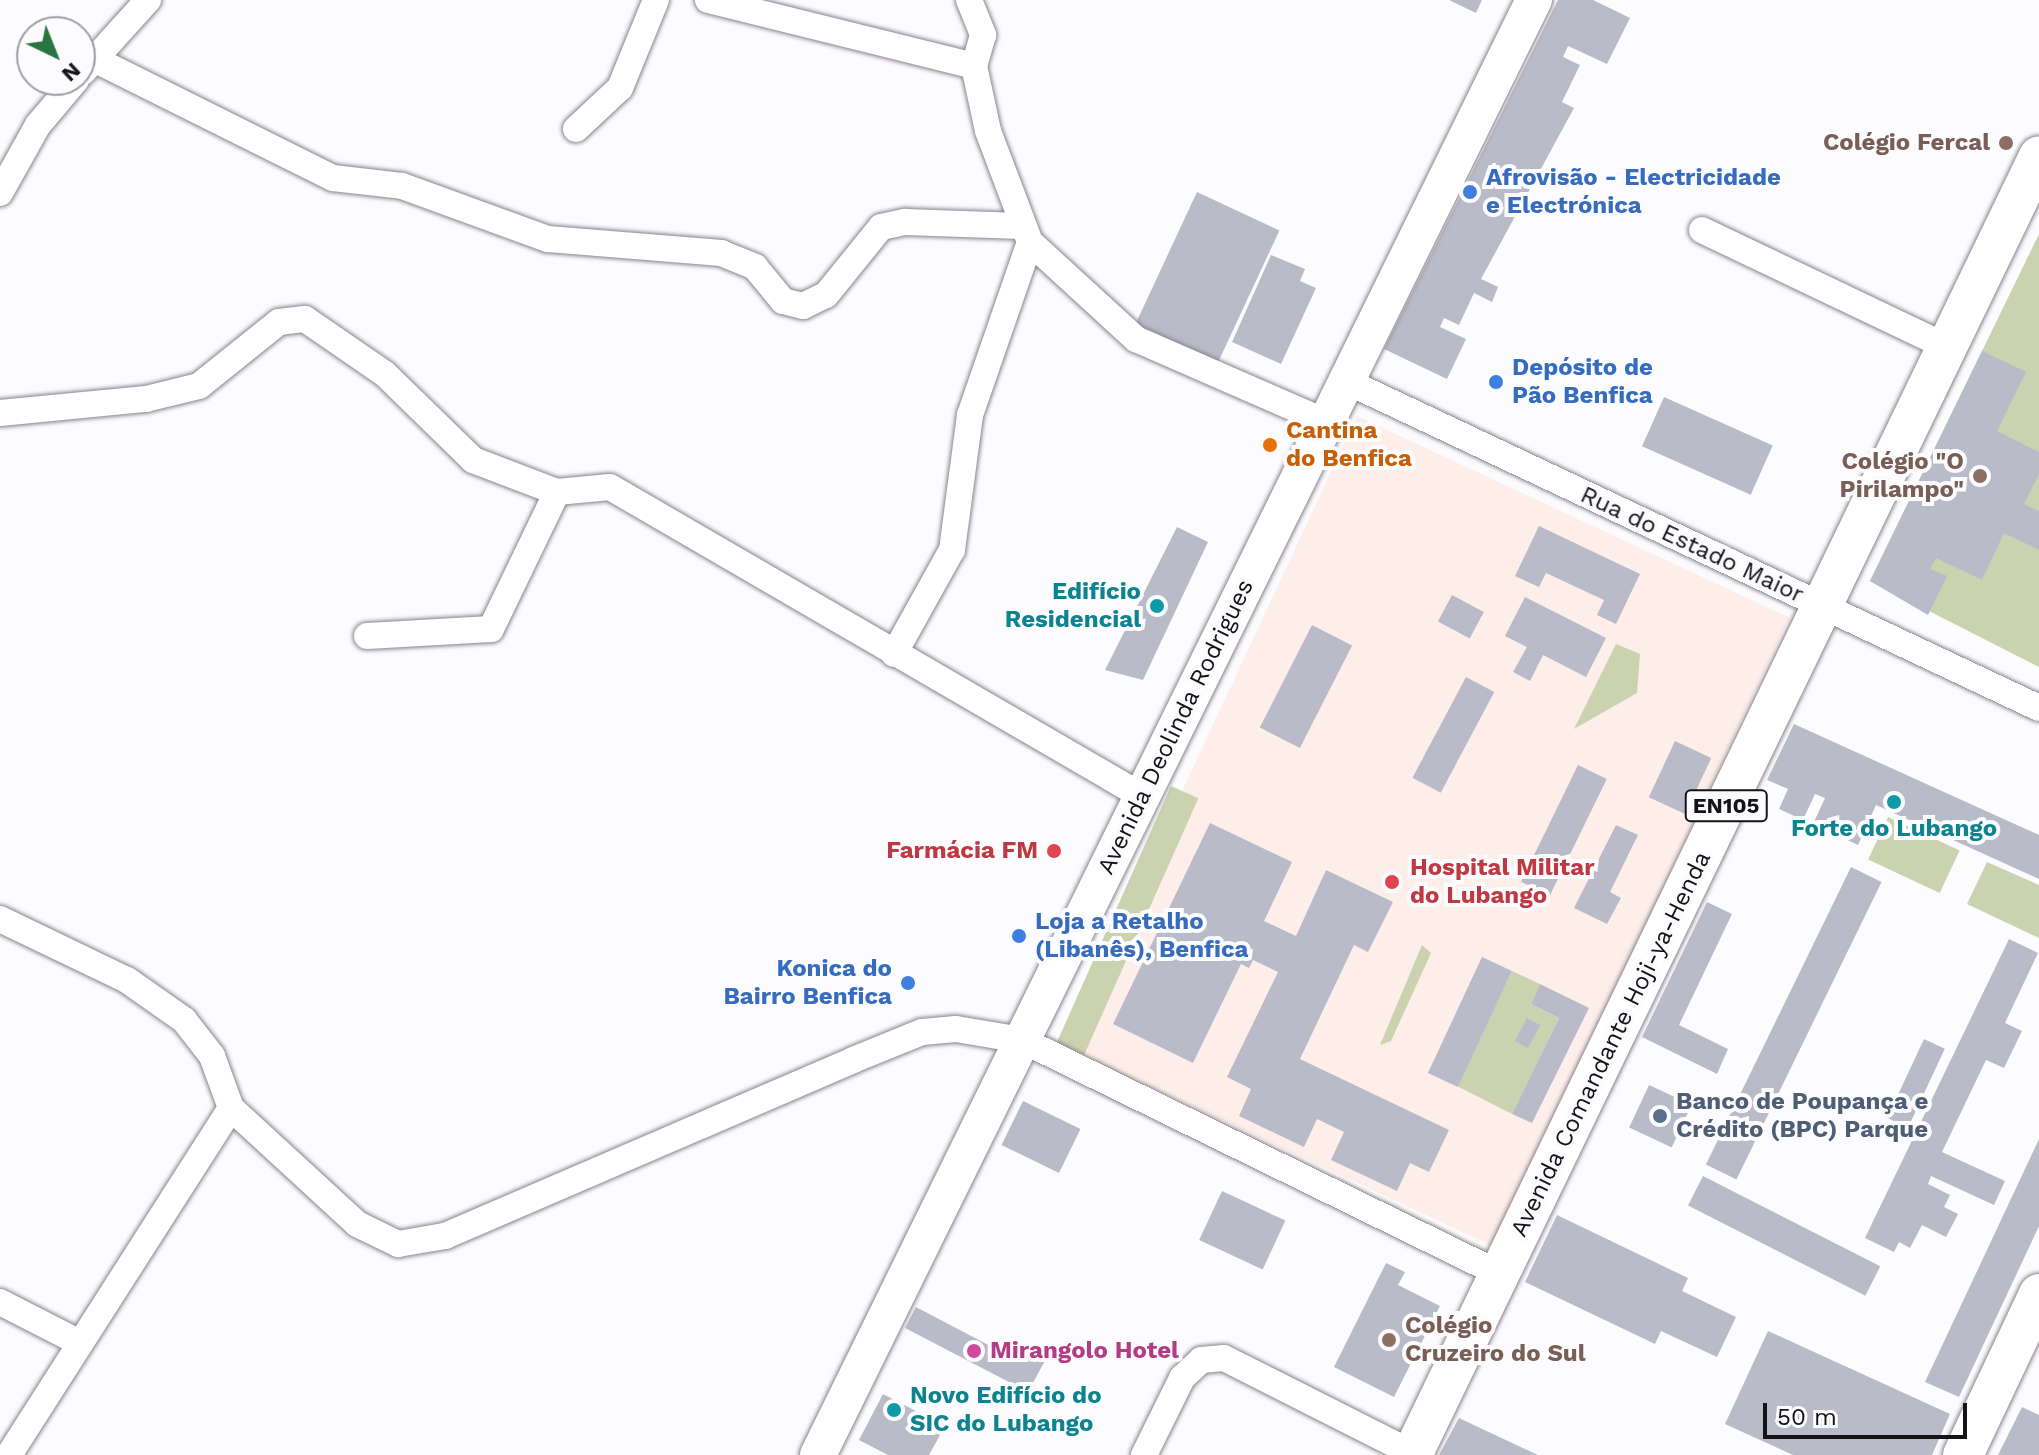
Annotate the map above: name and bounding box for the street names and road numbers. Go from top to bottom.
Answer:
street label: Rua do Estado Maior [1576,480,1808,610]
street label: Avenida Deolinda Rodrigues [1092,574,1260,880]
road number: EN105 [1684,788,1768,824]
street label: Avenida Comandante Hoji-ya-Henda [1505,846,1717,1242]

